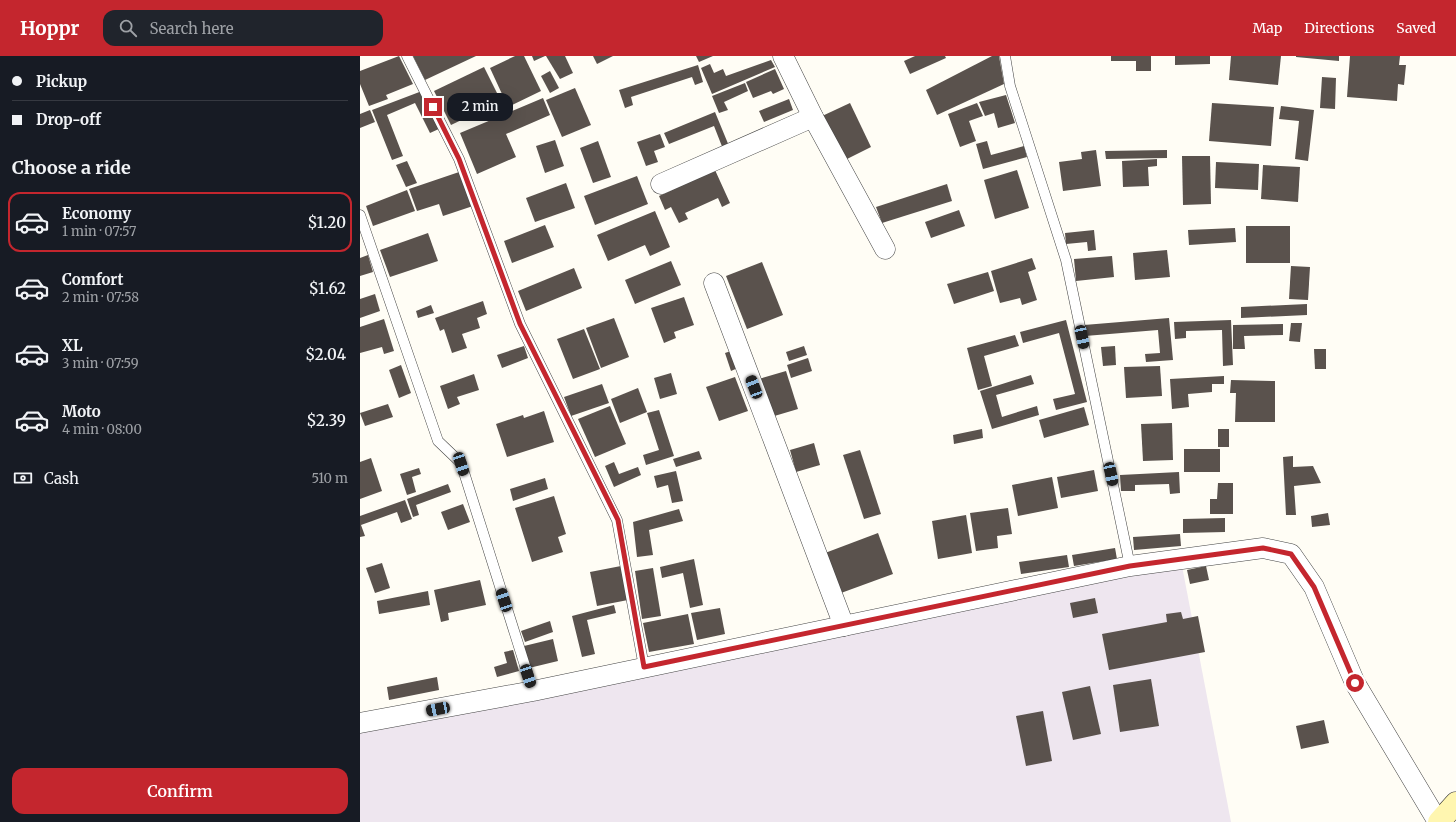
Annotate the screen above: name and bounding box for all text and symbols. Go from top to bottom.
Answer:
search box [103,10,383,46]
text: Hoppr [20,16,79,40]
icon: search [117,17,139,39]
text: Search here [149,19,234,38]
text: Map [1252,19,1282,37]
text: Directions [1304,19,1374,37]
text: Saved [1396,19,1436,37]
text: Pickup [36,72,87,91]
callout: 2 min [447,93,513,121]
route end [424,98,442,116]
text: 2 min [462,98,498,115]
text: Drop-off [36,110,101,129]
text: Choose a ride [12,156,131,179]
icon: car [14,204,50,240]
text: Economy [62,204,131,223]
text: $1.20 [307,213,346,232]
text: 1 min · 07:57 [62,223,137,240]
icon: car [14,270,50,306]
text: Comfort [62,270,123,289]
text: $1.62 [309,279,346,298]
text: 2 min · 07:58 [62,289,139,306]
car [1074,324,1090,350]
icon: car [14,336,50,372]
text: XL [62,336,83,355]
text: $2.04 [305,345,346,364]
text: 3 min · 07:59 [62,355,139,372]
car [744,374,764,400]
icon: car [14,402,50,438]
text: Moto [62,402,101,421]
text: $2.39 [307,411,346,430]
text: 4 min · 08:00 [62,421,142,438]
car [452,451,470,477]
car [1103,461,1119,487]
icon: cash [12,467,34,489]
text: Cash [44,469,79,488]
text: 510 m [311,470,348,487]
car [495,587,513,613]
car [519,663,537,689]
route start [1346,674,1364,692]
car [425,701,451,717]
button: Confirm [12,768,348,814]

